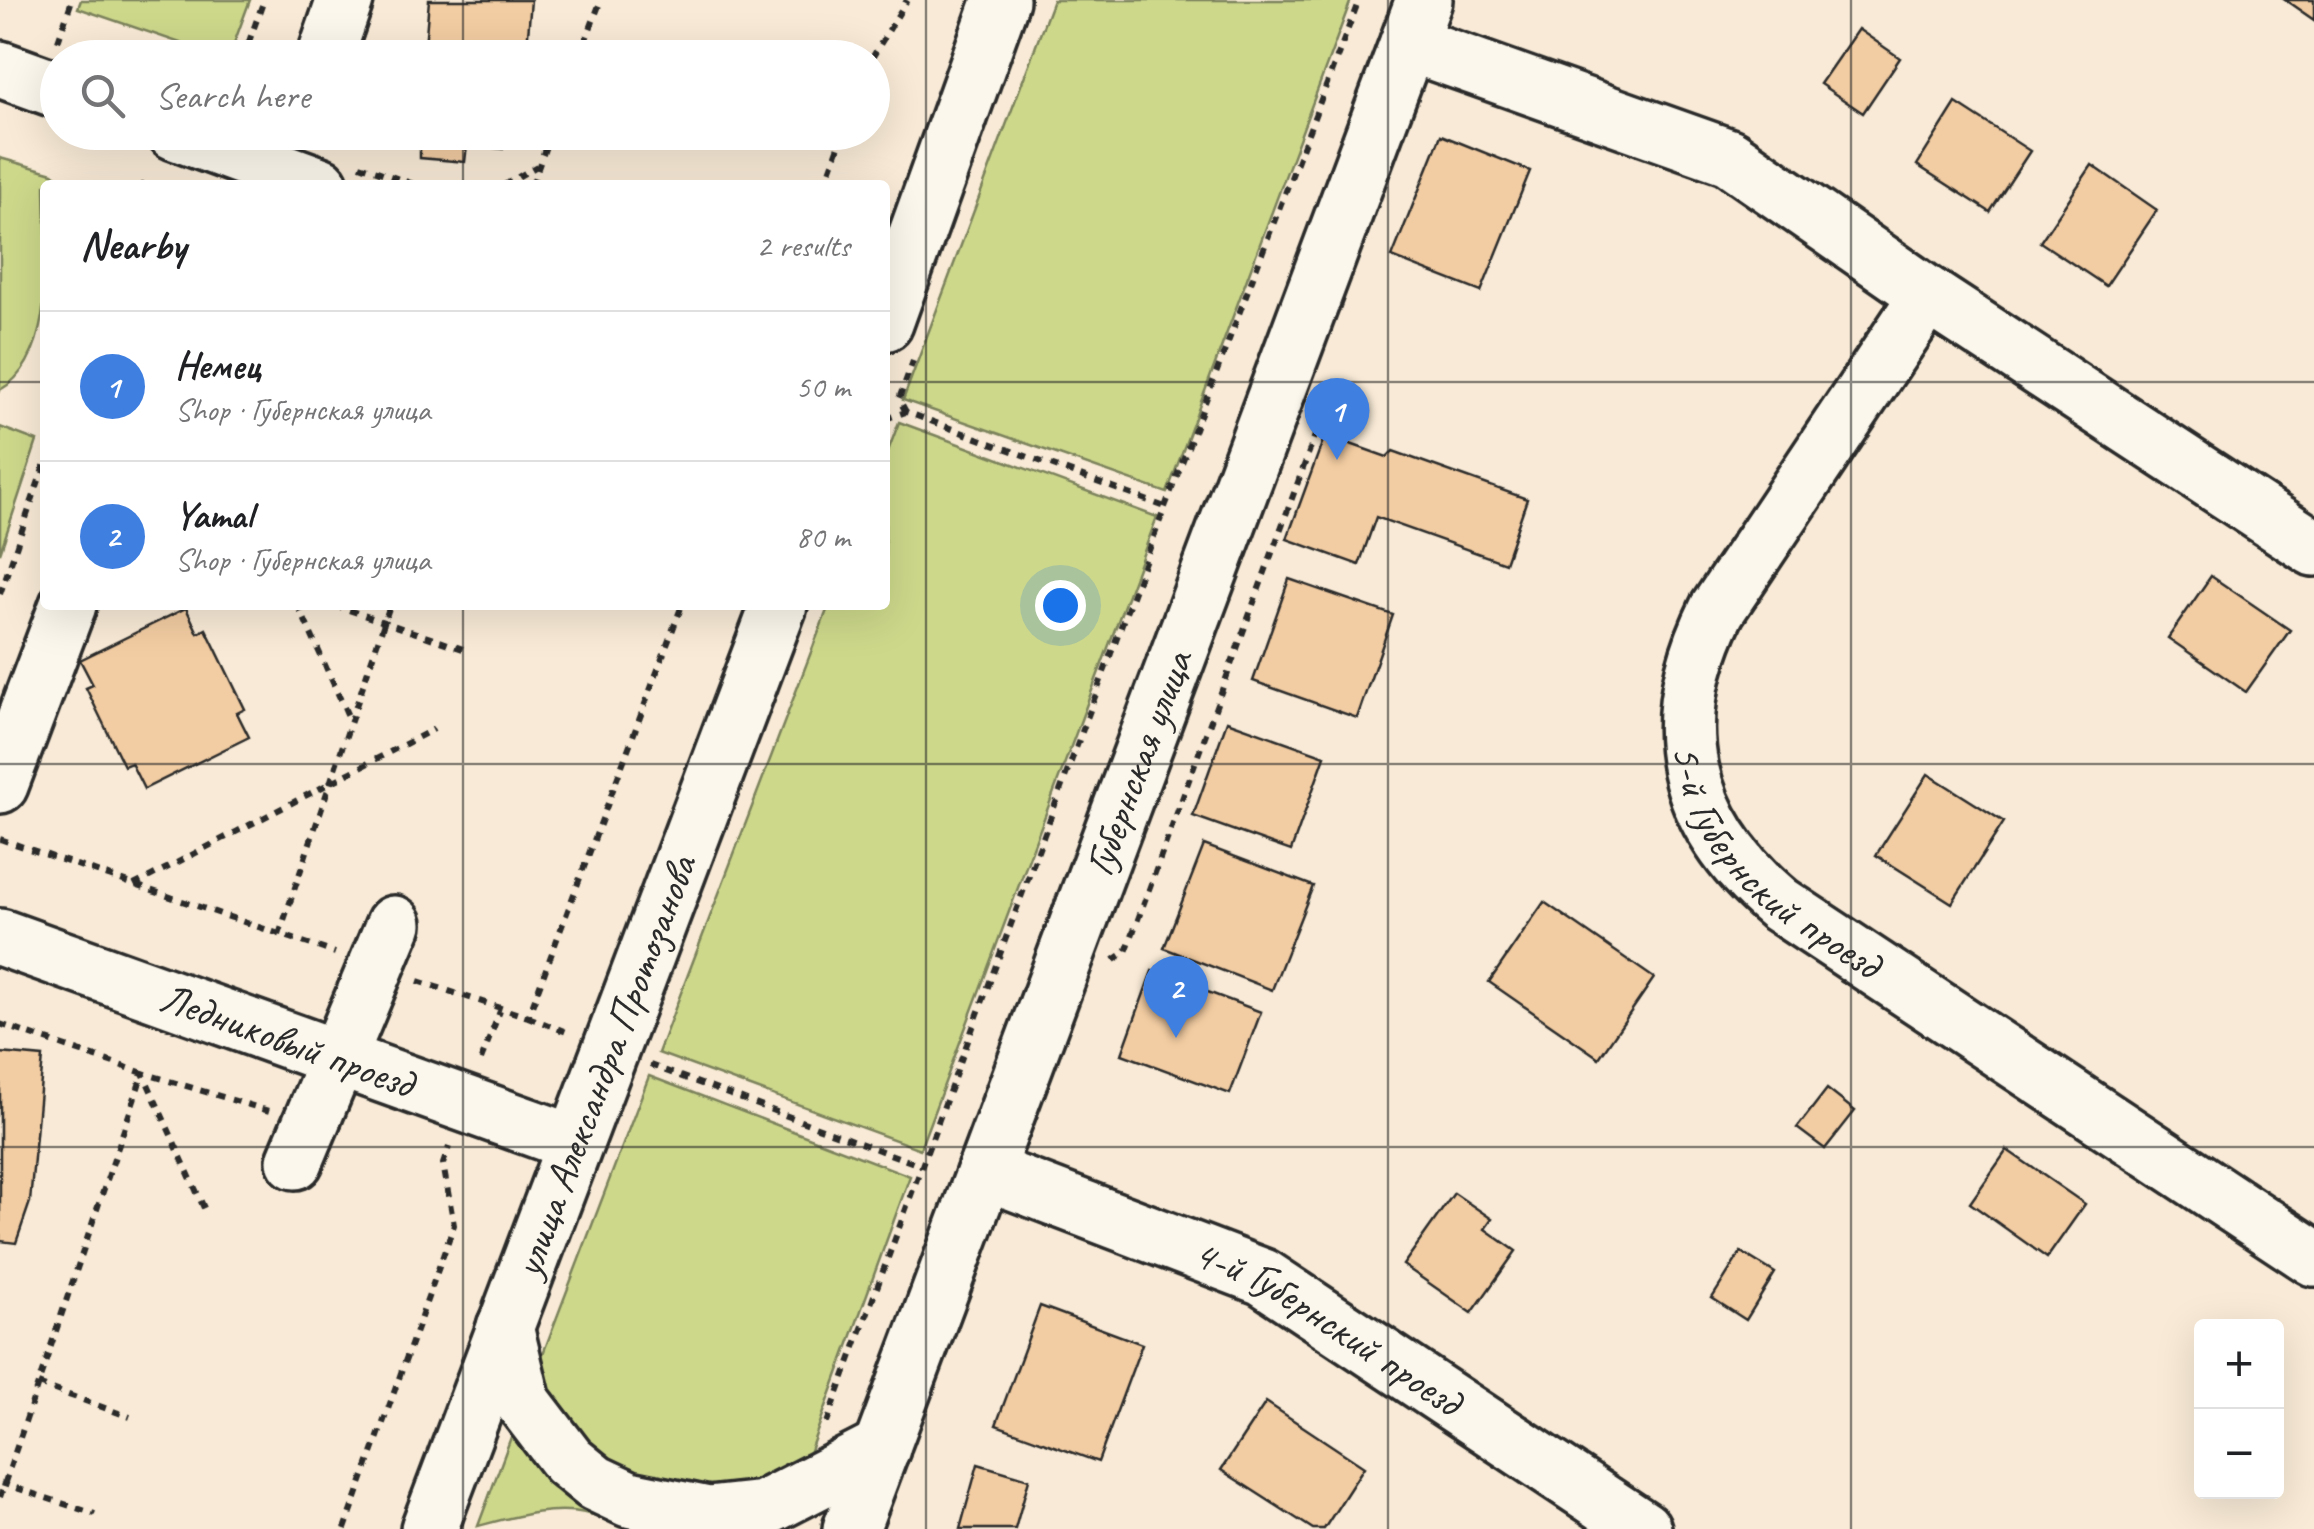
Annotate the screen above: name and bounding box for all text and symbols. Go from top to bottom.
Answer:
search box [40,40,890,150]
icon: search [75,68,130,123]
text: Search here [155,72,310,119]
text: Nearby [80,219,186,272]
text: 2 results [756,225,850,266]
text: Немец [175,342,260,389]
text: 1 [105,366,120,407]
text: 50 m [796,366,850,407]
pin: 1 [1304,378,1370,460]
text: Shop · Губернская улица [175,389,430,430]
text: Yamal [175,492,252,539]
text: 2 [105,516,120,557]
text: 80 m [796,516,850,557]
text: Shop · Губернская улица [175,539,430,580]
your location [1035,580,1086,631]
street label: Губернская улица [1072,641,1205,883]
street label: 5-й Губернский проезд [1661,742,1894,993]
street label: улица Александра Протозанова [499,845,709,1287]
pin: 2 [1144,956,1208,1038]
street label: Ледниковый проезд [153,970,425,1111]
street label: 4-й Губернский проезд [1186,1227,1475,1430]
map controls [2194,1319,2284,1499]
button: + [2194,1319,2284,1409]
button: − [2194,1409,2284,1499]

